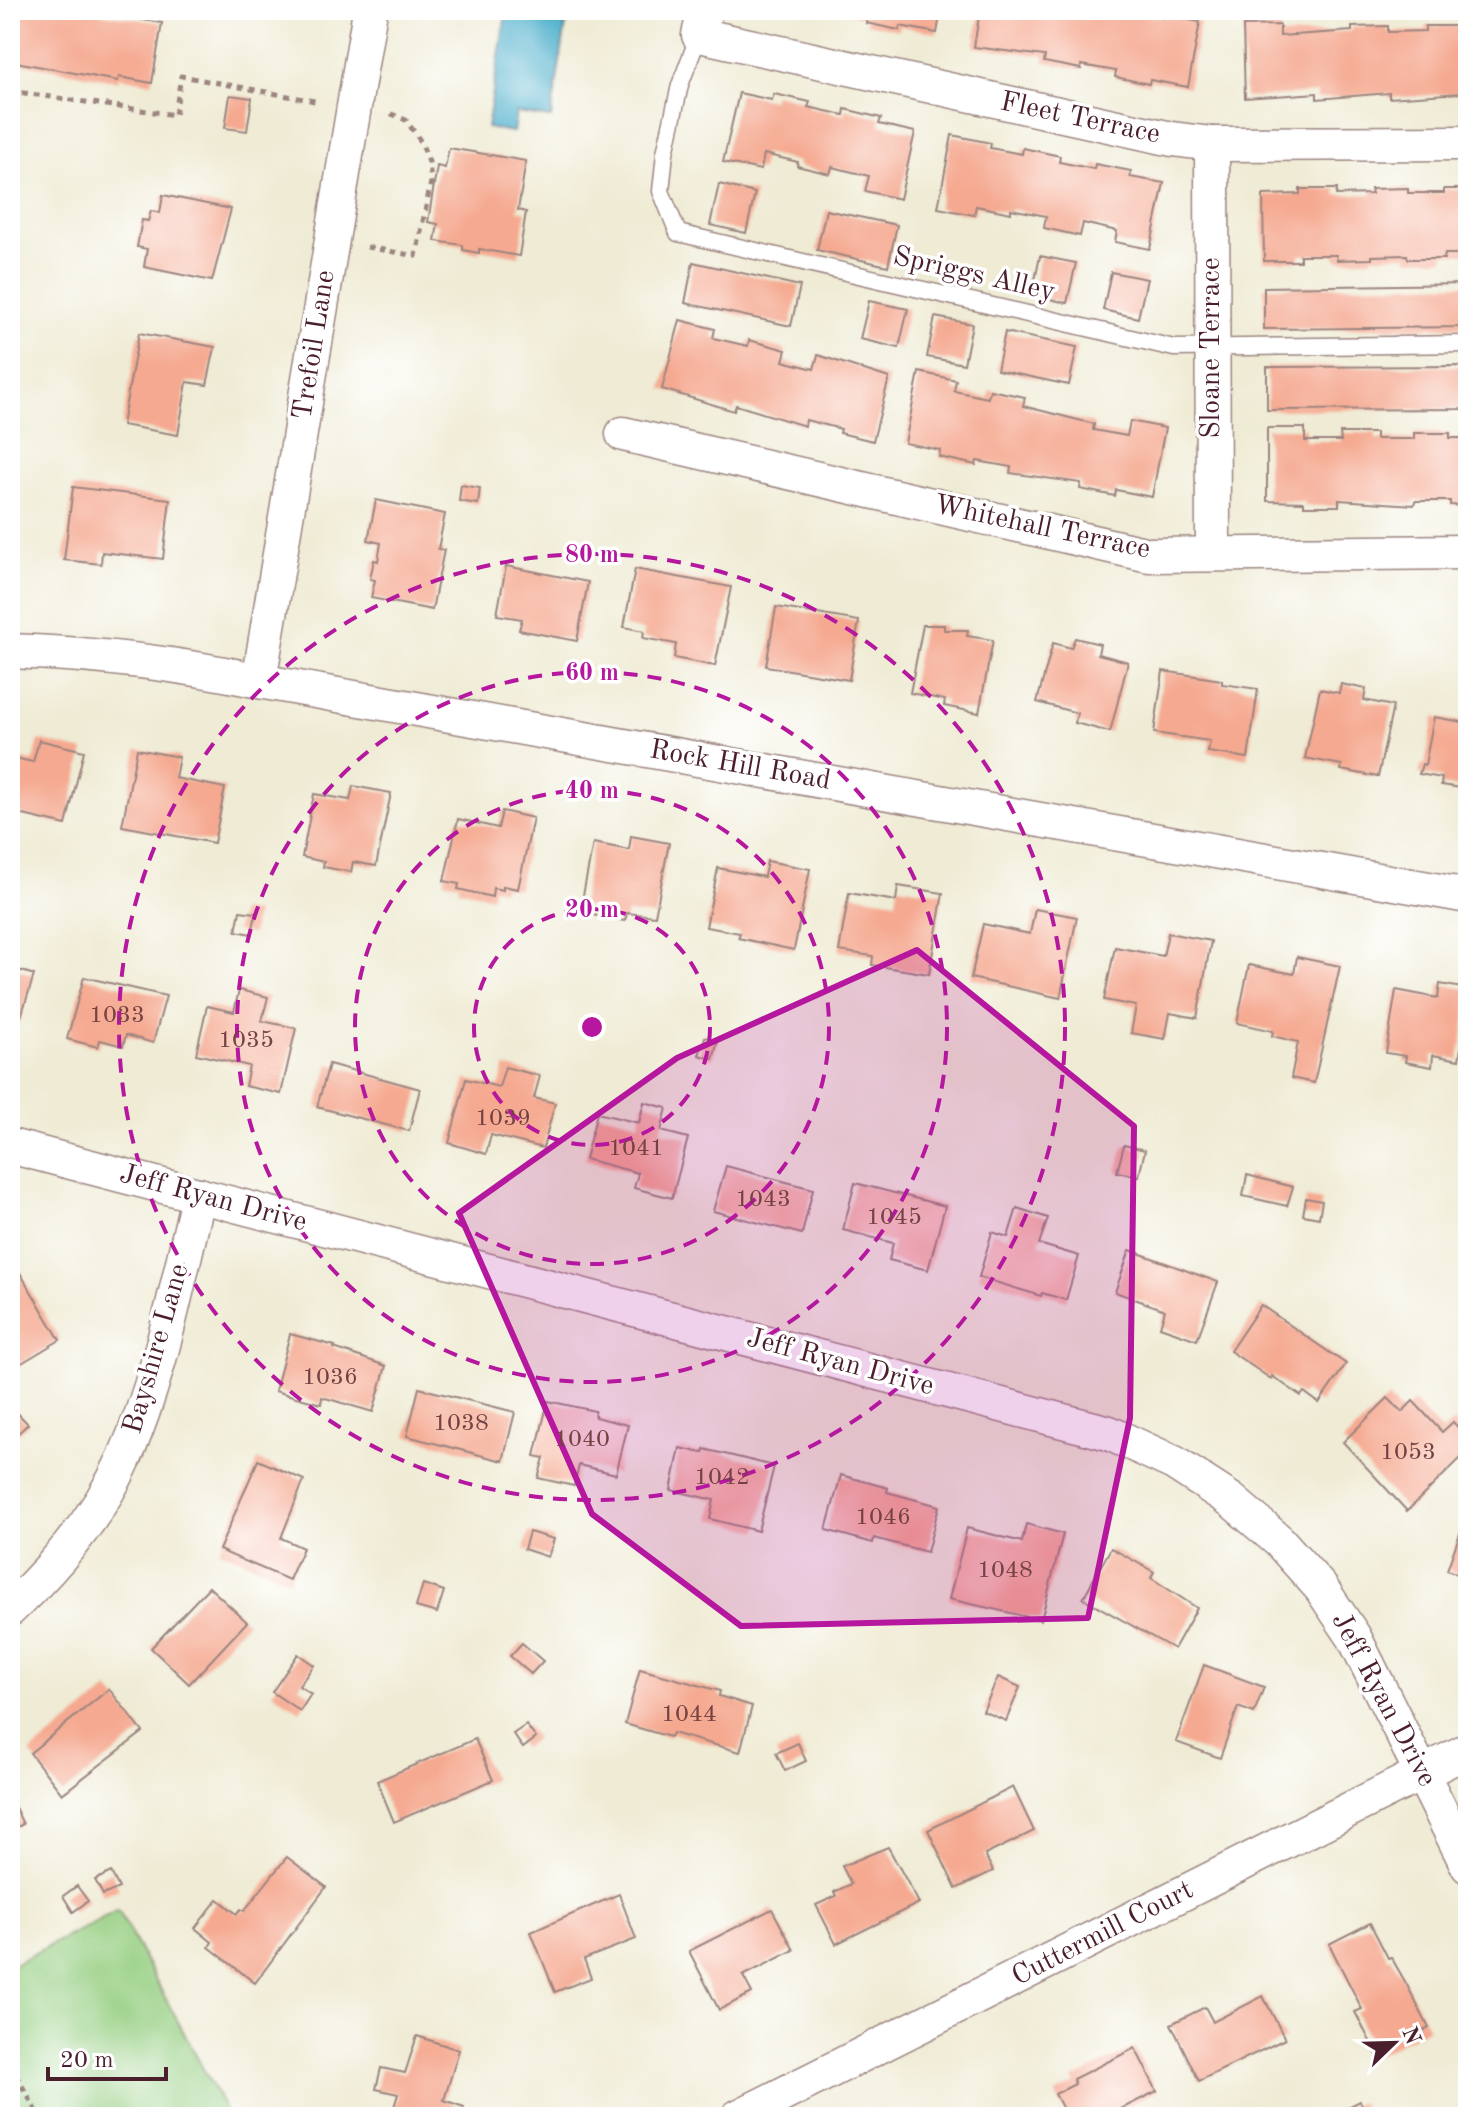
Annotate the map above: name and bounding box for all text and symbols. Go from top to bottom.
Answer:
street label: Fleet Terrace [997,88,1163,150]
street label: Spriggs Alley [890,243,1058,307]
street label: Sloane Terrace [1198,257,1226,439]
street label: Trefoil Lane [289,268,341,422]
street label: Whitehall Terrace [931,491,1153,565]
text: 80 m [565,544,619,568]
text: 60 m [565,662,619,686]
street label: Rock Hill Road [647,736,833,796]
text: 40 m [565,780,619,804]
text: 20 m [565,899,619,923]
house number: 1033 [89,1004,145,1028]
centre of rings [578,1013,606,1041]
house number: 1035 [218,1029,274,1053]
house number: 1039 [475,1107,531,1131]
house number: 1041 [608,1137,664,1161]
street label: Jeff Ryan Drive [116,1161,310,1237]
house number: 1043 [735,1188,791,1212]
house number: 1045 [866,1206,922,1230]
street label: Bayshire Lane [119,1261,195,1437]
street label: Jeff Ryan Drive [743,1325,937,1401]
house number: 1036 [302,1366,358,1390]
house number: 1038 [433,1412,489,1436]
house number: 1040 [554,1428,610,1452]
house number: 1053 [1380,1441,1436,1465]
house number: 1042 [694,1466,750,1490]
house number: 1046 [855,1506,911,1530]
house number: 1048 [977,1559,1033,1583]
street label: Jeff Ryan Drive [1325,1608,1441,1792]
house number: 1044 [661,1703,717,1727]
street label: Cuttermill Court [1008,1876,1198,1992]
north arrow [1354,2003,1434,2083]
text: N [1397,2024,1424,2048]
scale bar [48,2031,166,2081]
text: 20 m [60,2049,114,2073]

